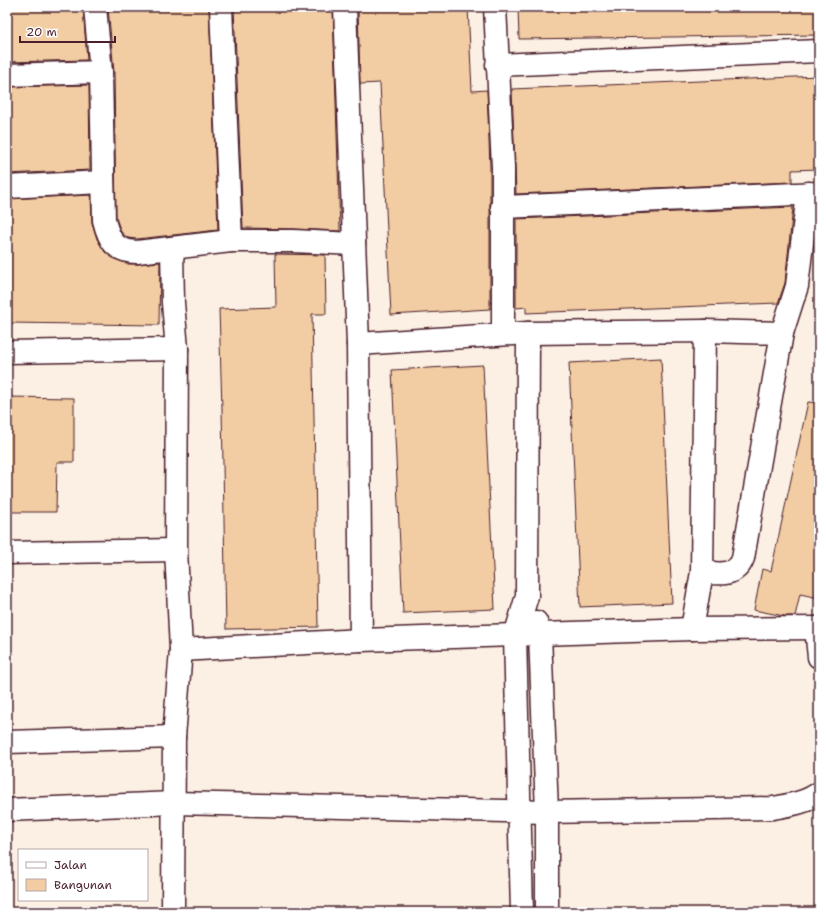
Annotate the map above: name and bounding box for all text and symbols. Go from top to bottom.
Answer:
scale bar [20,18,115,44]
text: 20 m [26,24,57,40]
legend [18,849,148,901]
text: Jalan [54,857,87,873]
text: Bangunan [54,877,112,893]

